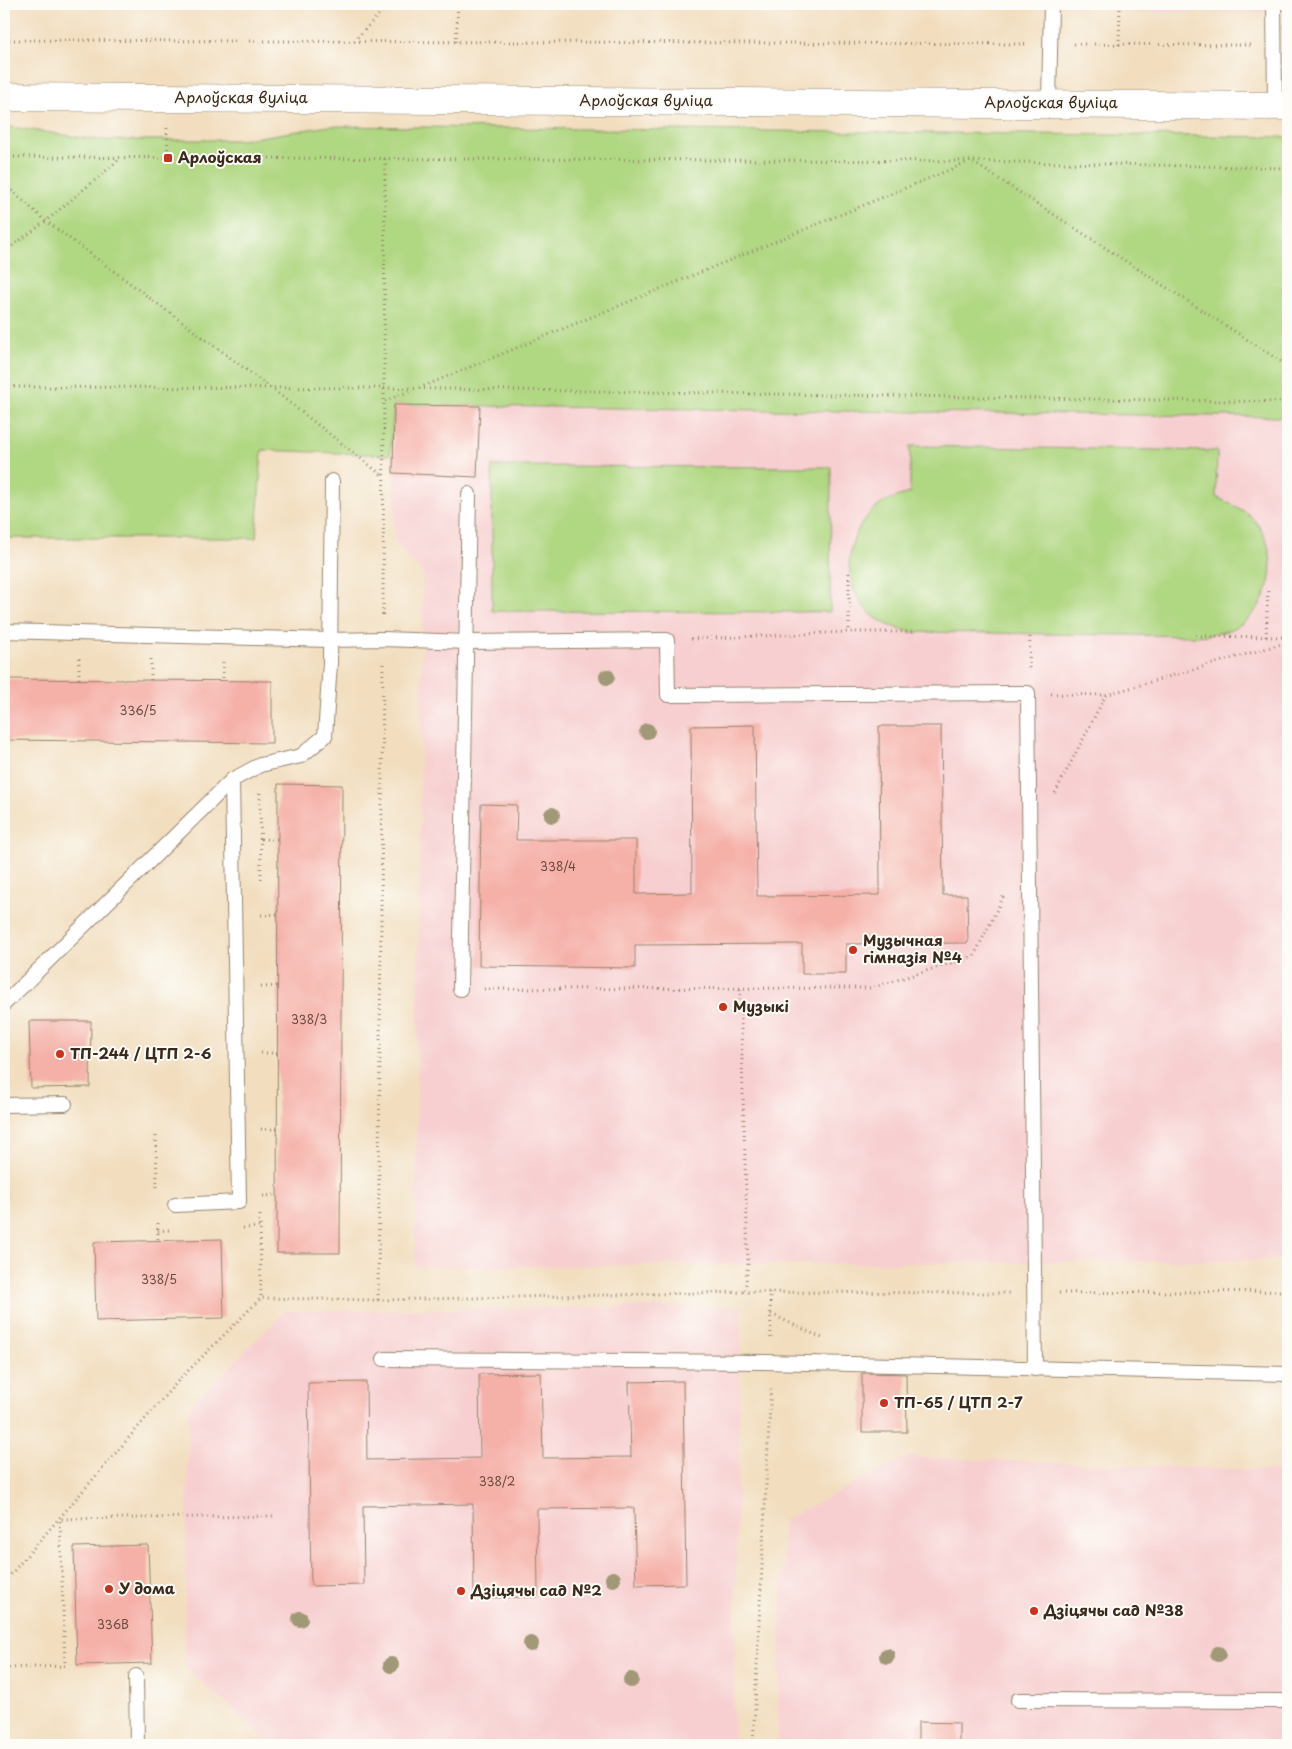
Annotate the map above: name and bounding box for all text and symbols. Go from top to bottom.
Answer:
street label: Арлоўская вуліца [174,85,309,108]
street label: Арлоўская вуліца [579,88,714,111]
street label: Арлоўская вуліца [984,90,1119,113]
place label: Арлоўская [178,145,262,168]
marker: Арлоўская [162,152,174,164]
house number: 336/5 [120,701,156,719]
house number: 338/4 [540,857,576,875]
place label: Музычная гімназія №4 [863,928,962,968]
marker: Музычная гімназія №4 [847,944,859,956]
place label: Музыкі [733,994,789,1017]
marker: Музыкі [717,1001,729,1013]
house number: 338/3 [291,1010,327,1028]
place label: ТП-244 / ЦТП 2-6 [70,1041,212,1064]
marker: ТП-244 / ЦТП 2-6 [54,1048,66,1060]
house number: 338/5 [141,1270,177,1288]
place label: ТП-65 / ЦТП 2-7 [894,1390,1023,1413]
marker: ТП-65 / ЦТП 2-7 [878,1397,890,1409]
house number: 338/2 [479,1472,515,1490]
place label: У дома [118,1576,176,1599]
place label: Дзіцячы сад №2 [470,1578,602,1601]
marker: У дома [103,1583,115,1595]
marker: Дзіцячы сад №2 [455,1585,467,1597]
place label: Дзіцячы сад №38 [1043,1598,1184,1621]
marker: Дзіцячы сад №38 [1028,1605,1040,1617]
house number: 336В [97,1615,129,1633]

